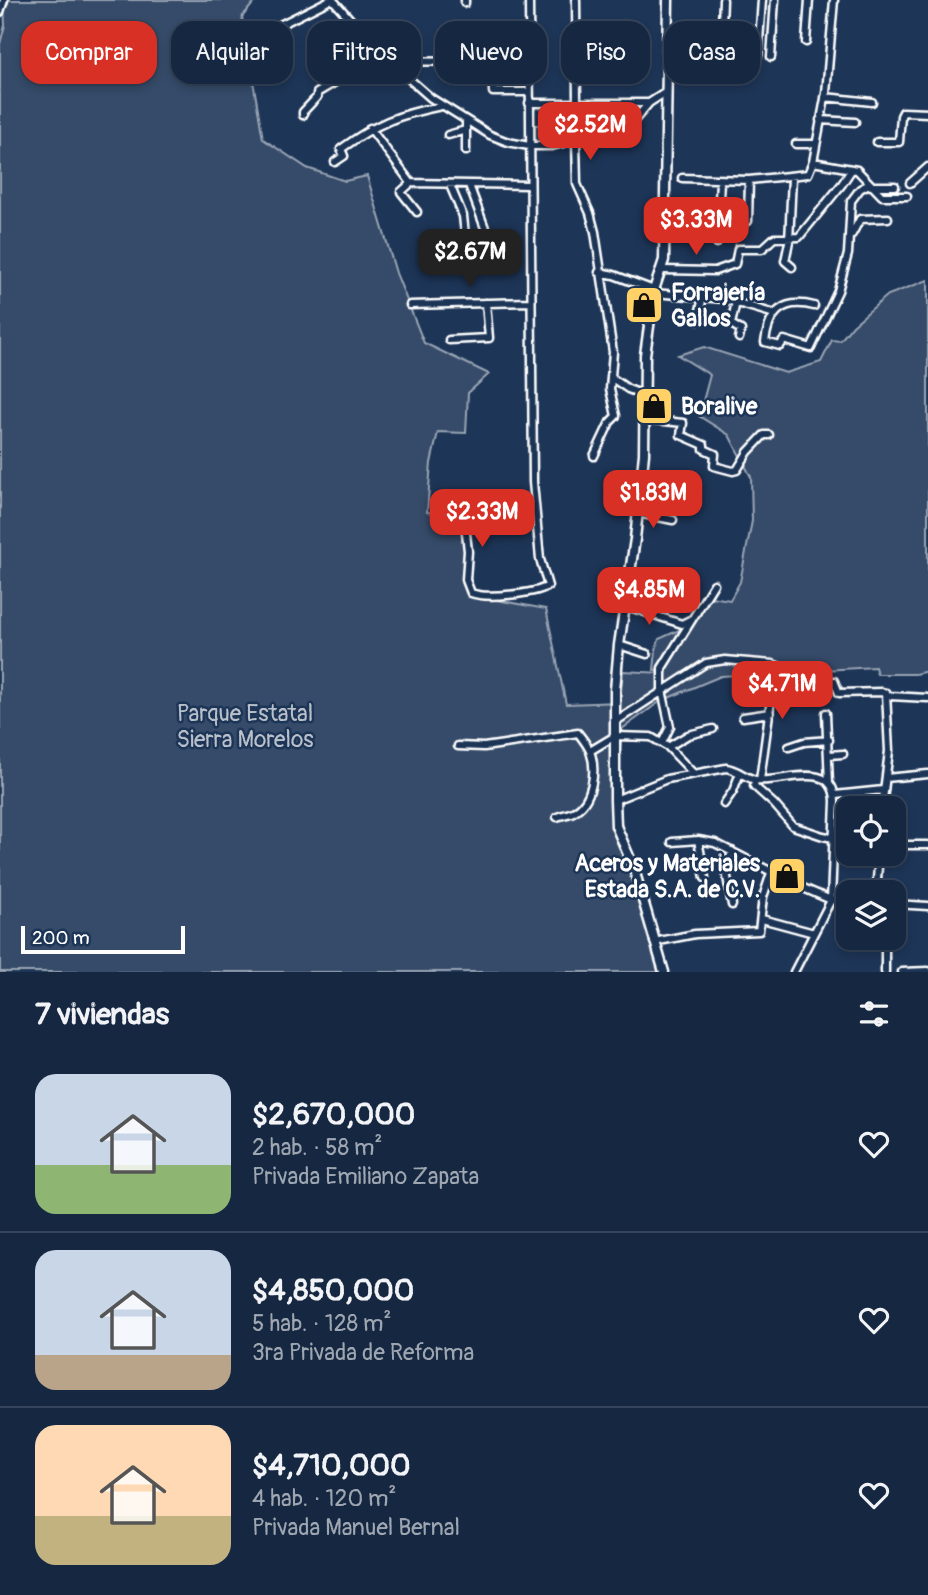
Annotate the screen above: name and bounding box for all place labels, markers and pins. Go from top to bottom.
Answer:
pin: $2.52M [533,102,647,162]
pin: $3.33M [639,198,753,257]
pin: $2.67M [413,230,527,289]
place label: Forrajería Gallos [671,278,765,333]
shop icon: Forrajería Gallos [623,284,665,326]
shop icon: Boralive [633,385,675,427]
place label: Boralive [681,392,758,421]
pin: $1.83M [596,470,710,530]
pin: $2.33M [425,490,539,549]
pin: $4.85M [592,568,706,627]
pin: $4.71M [725,662,839,721]
place label: Aceros y Materiales Estada S.A. de C.V. [575,849,761,904]
shop icon: Aceros y Materiales Estada S.A. de C.V. [766,855,808,897]

